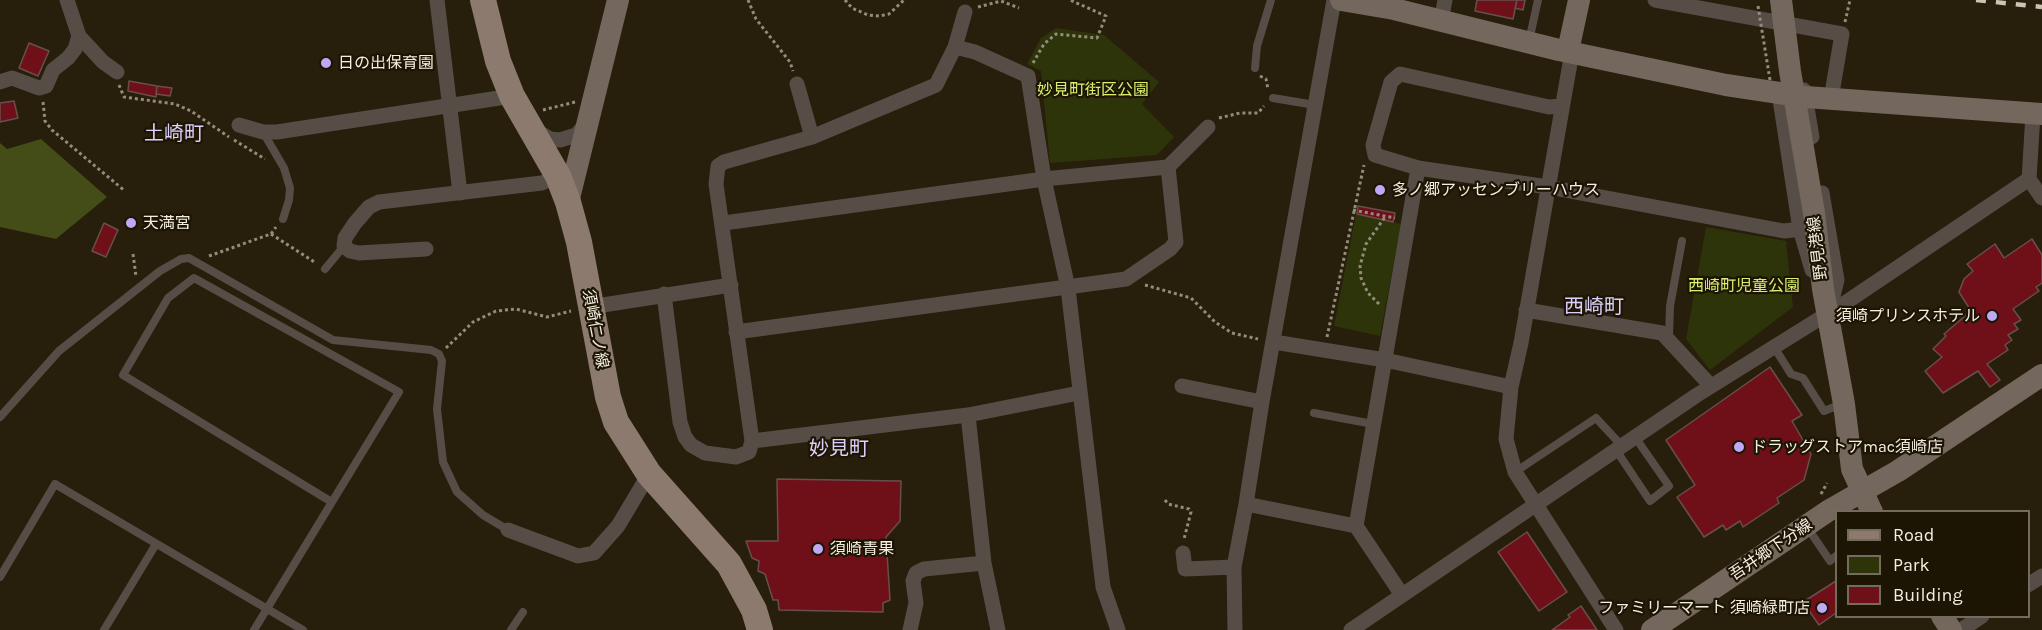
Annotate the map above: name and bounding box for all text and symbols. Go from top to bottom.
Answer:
place label: 日の出保育園 [338,53,434,73]
marker: 日の出保育園 [319,56,333,70]
park label: 妙見町街区公園 [1037,80,1149,100]
district label: 土崎町 [144,122,204,146]
place label: 多ノ郷アッセンブリーハウス [1392,180,1600,200]
marker: 多ノ郷アッセンブリーハウス [1373,183,1387,197]
place label: 天満宮 [143,213,191,233]
street label: 野見港線 [1805,215,1831,281]
marker: 天満宮 [124,216,138,230]
park label: 西崎町児童公園 [1688,276,1800,296]
street label: 須崎仁ノ線 [578,288,612,370]
district label: 西崎町 [1564,295,1624,319]
place label: 須崎プリンスホテル [1836,306,1980,326]
marker: 須崎プリンスホテル [1985,309,1999,323]
district label: 妙見町 [809,437,869,461]
place label: ドラッグストアmac須崎店 [1751,437,1943,457]
marker: ドラッグストアmac須崎店 [1732,440,1746,454]
legend [1835,510,2030,618]
street label: 吾井郷下分線 [1726,515,1816,585]
text: Road [1893,524,1934,546]
place label: 須崎青果 [830,539,894,559]
marker: 須崎青果 [811,542,825,556]
text: Park [1893,554,1930,576]
text: Building [1893,584,1963,606]
place label: ファミリーマート 須崎緑町店 [1598,598,1810,618]
marker: ファミリーマート 須崎緑町店 [1815,601,1829,615]

